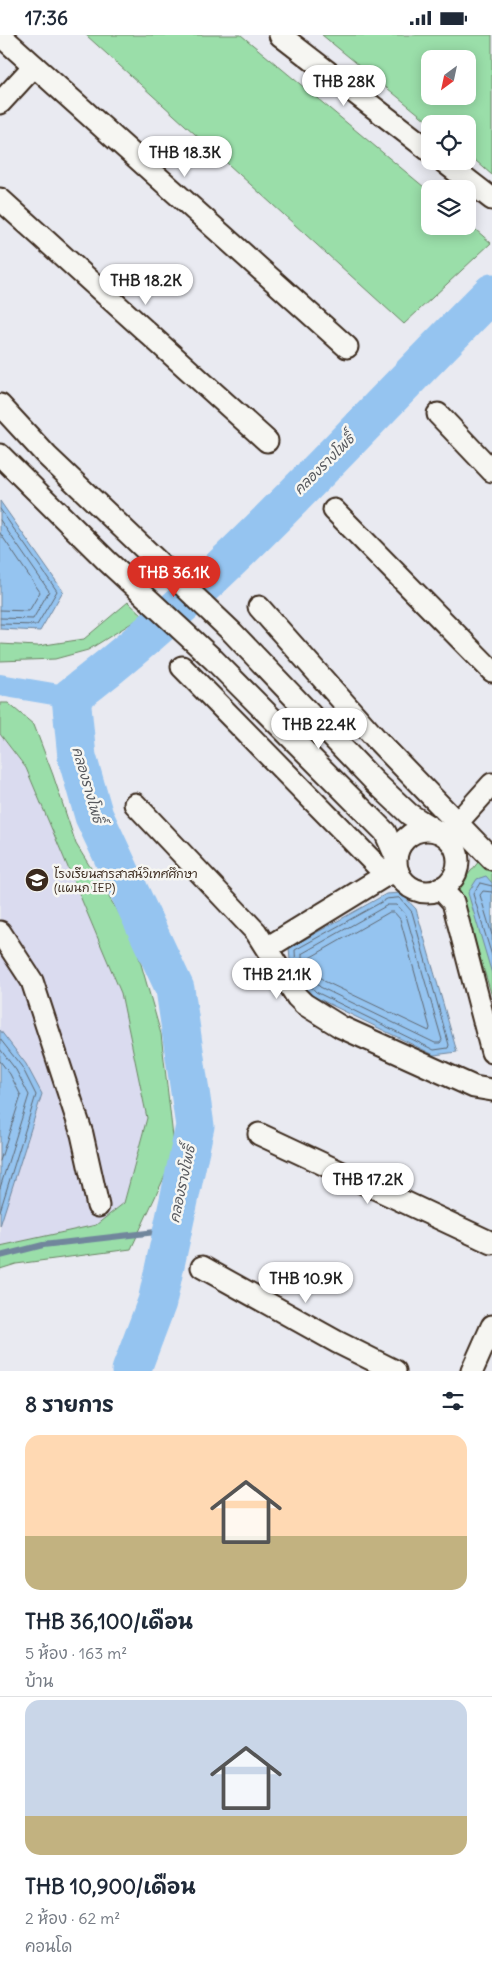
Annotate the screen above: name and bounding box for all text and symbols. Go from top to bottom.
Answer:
text: 17:36 [25,6,68,30]
north arrow [421,50,476,105]
map controls [421,50,476,235]
pin: THB 28K [298,65,390,107]
text: THB 28K [313,71,375,91]
button: locate [421,115,476,170]
pin: THB 18.3K [128,135,242,178]
text: THB 18.3K [149,142,221,162]
button: layers [421,180,476,235]
pin: THB 18.2K [89,263,203,306]
text: THB 18.2K [110,270,182,290]
water label: คลองรางโพธิ์ [287,425,361,498]
pin: THB 36.1K [117,555,231,598]
text: THB 36.1K [138,562,210,582]
pin: THB 22.4K [262,707,376,750]
text: THB 22.4K [282,714,356,734]
water label: คลองรางโพธิ์ [69,744,112,829]
place label: โรงเรียนสารสาสน์วิเทศศึกษา (แผนก IEP) [54,866,198,895]
school or university icon: โรงเรียนสารสาสน์วิเทศศึกษา (แผนก IEP) [24,867,50,893]
pin: THB 21.1K [220,957,334,1000]
text: THB 21.1K [243,964,311,984]
water label: คลองรางโพธิ์ [162,1139,200,1224]
pin: THB 17.2K [311,1163,425,1205]
text: THB 17.2K [333,1169,403,1189]
pin: THB 10.9K [249,1261,363,1304]
text: THB 10.9K [269,1268,343,1288]
icon: filters [439,1387,467,1415]
text: 8 รายการ [25,1391,114,1418]
icon: home [201,1467,291,1557]
text: THB 36,100/เดือน [25,1608,193,1635]
text: 5 ห้อง · 163 m² [25,1643,127,1663]
text: บ้าน [25,1671,53,1691]
icon: home [201,1733,291,1823]
text: THB 10,900/เดือน [25,1873,196,1900]
text: 2 ห้อง · 62 m² [25,1908,120,1928]
text: คอนโด [25,1936,72,1956]

